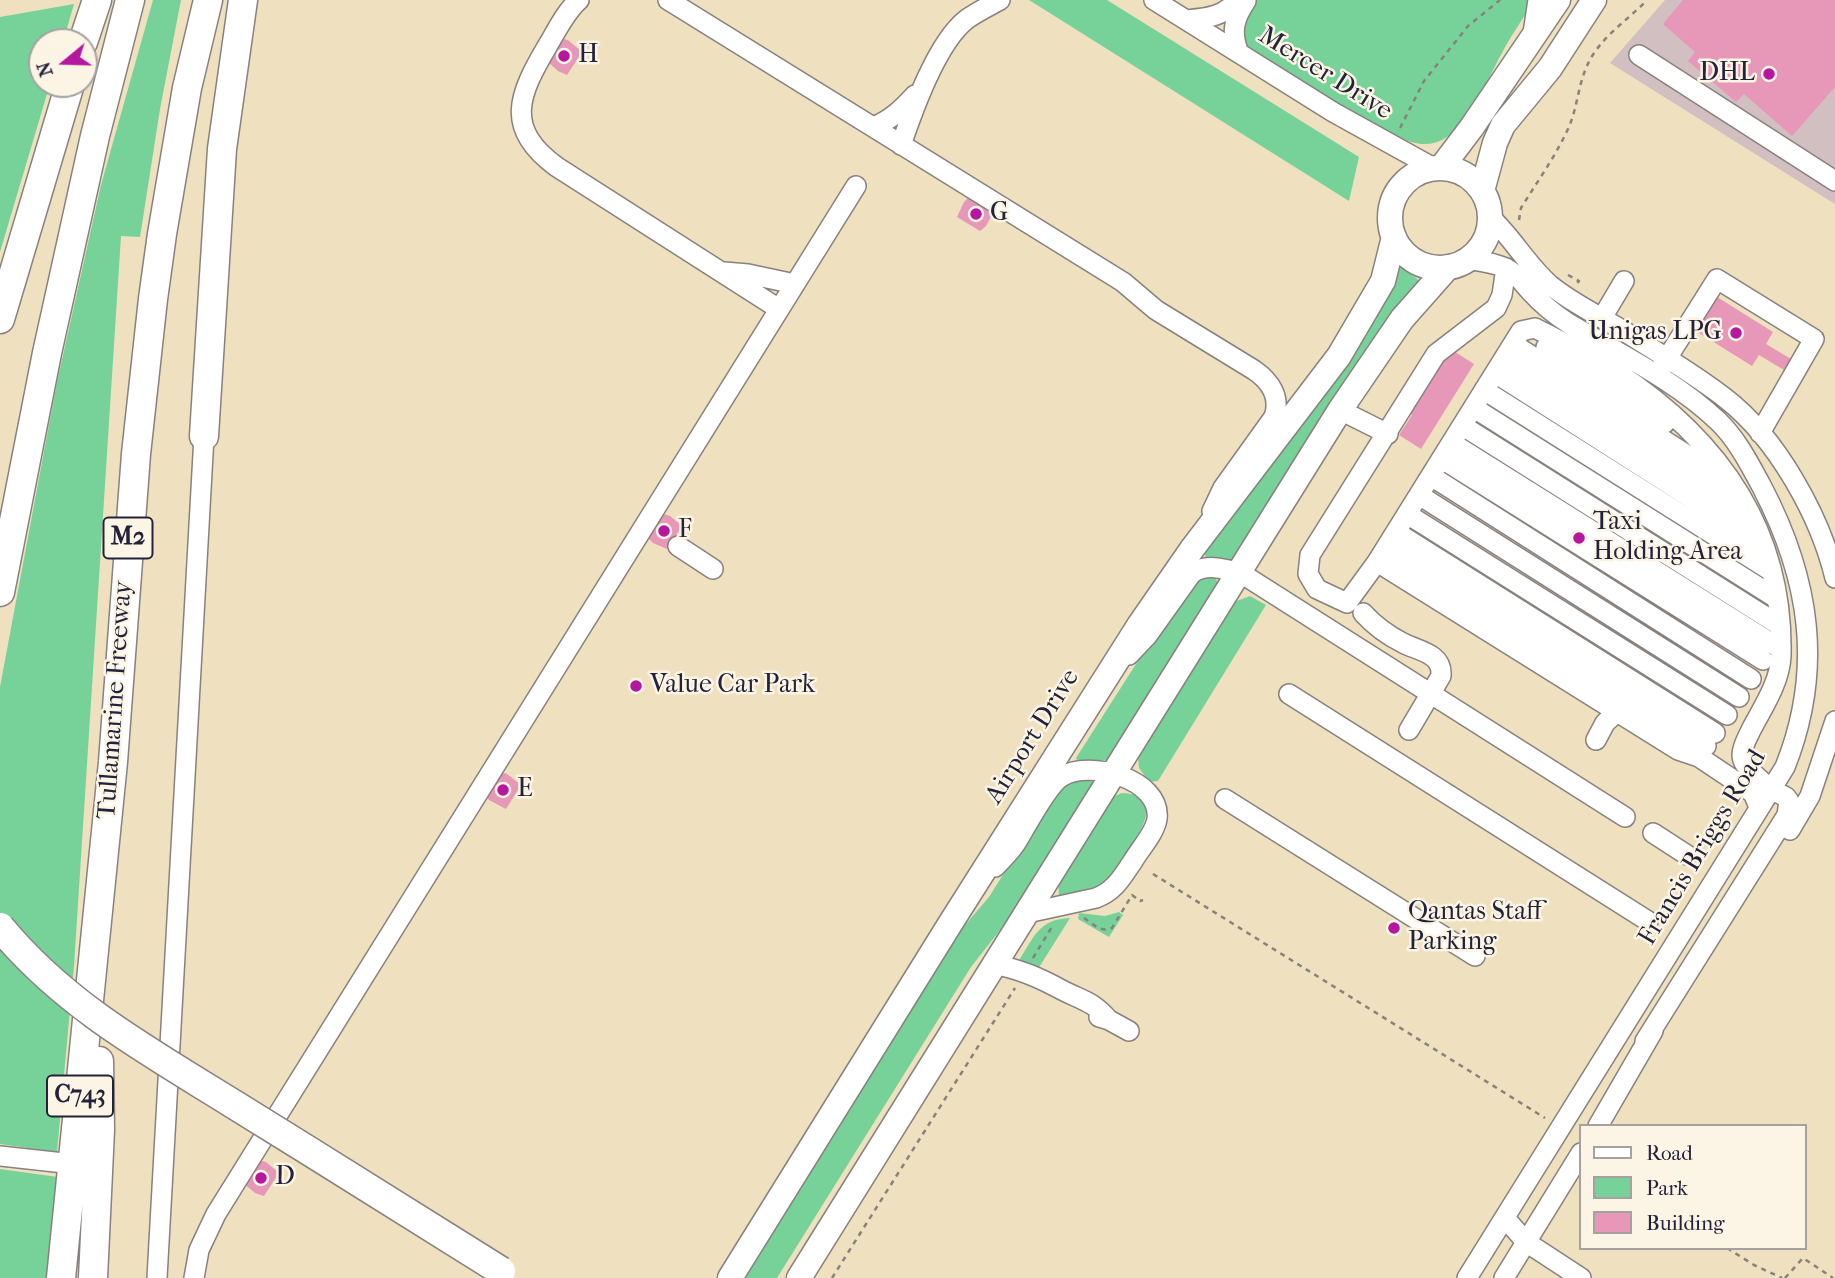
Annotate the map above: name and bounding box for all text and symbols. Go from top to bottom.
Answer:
street label: Mercer Drive [1252,21,1398,127]
north arrow [28,28,98,98]
place label: H [578,40,599,72]
marker: H [556,48,572,64]
place label: DHL [1699,58,1755,90]
text: N [32,59,58,80]
marker: DHL [1761,66,1777,82]
place label: G [990,198,1008,230]
marker: G [968,206,984,222]
place label: Unigas LPG [1588,317,1722,349]
marker: Unigas LPG [1728,325,1744,341]
place label: Taxi Holding Area [1593,507,1742,568]
place label: F [678,515,692,547]
road number: M2 [104,518,152,558]
marker: F [656,523,672,539]
marker: Taxi Holding Area [1571,530,1587,546]
street label: Tullamarine Freeway [92,580,140,820]
street label: Airport Drive [979,664,1087,810]
place label: Value Car Park [650,670,815,702]
marker: Value Car Park [628,678,644,694]
street label: Francis Briggs Road [1632,745,1774,951]
place label: E [517,774,533,806]
marker: E [495,782,511,798]
place label: Qantas Staff Parking [1408,897,1542,958]
marker: Qantas Staff Parking [1386,920,1402,936]
road number: C743 [47,1076,113,1116]
legend [1580,1124,1807,1250]
text: Road [1646,1141,1693,1165]
place label: D [275,1162,295,1194]
marker: D [253,1170,269,1186]
text: Park [1646,1176,1688,1200]
text: Building [1646,1211,1724,1235]

